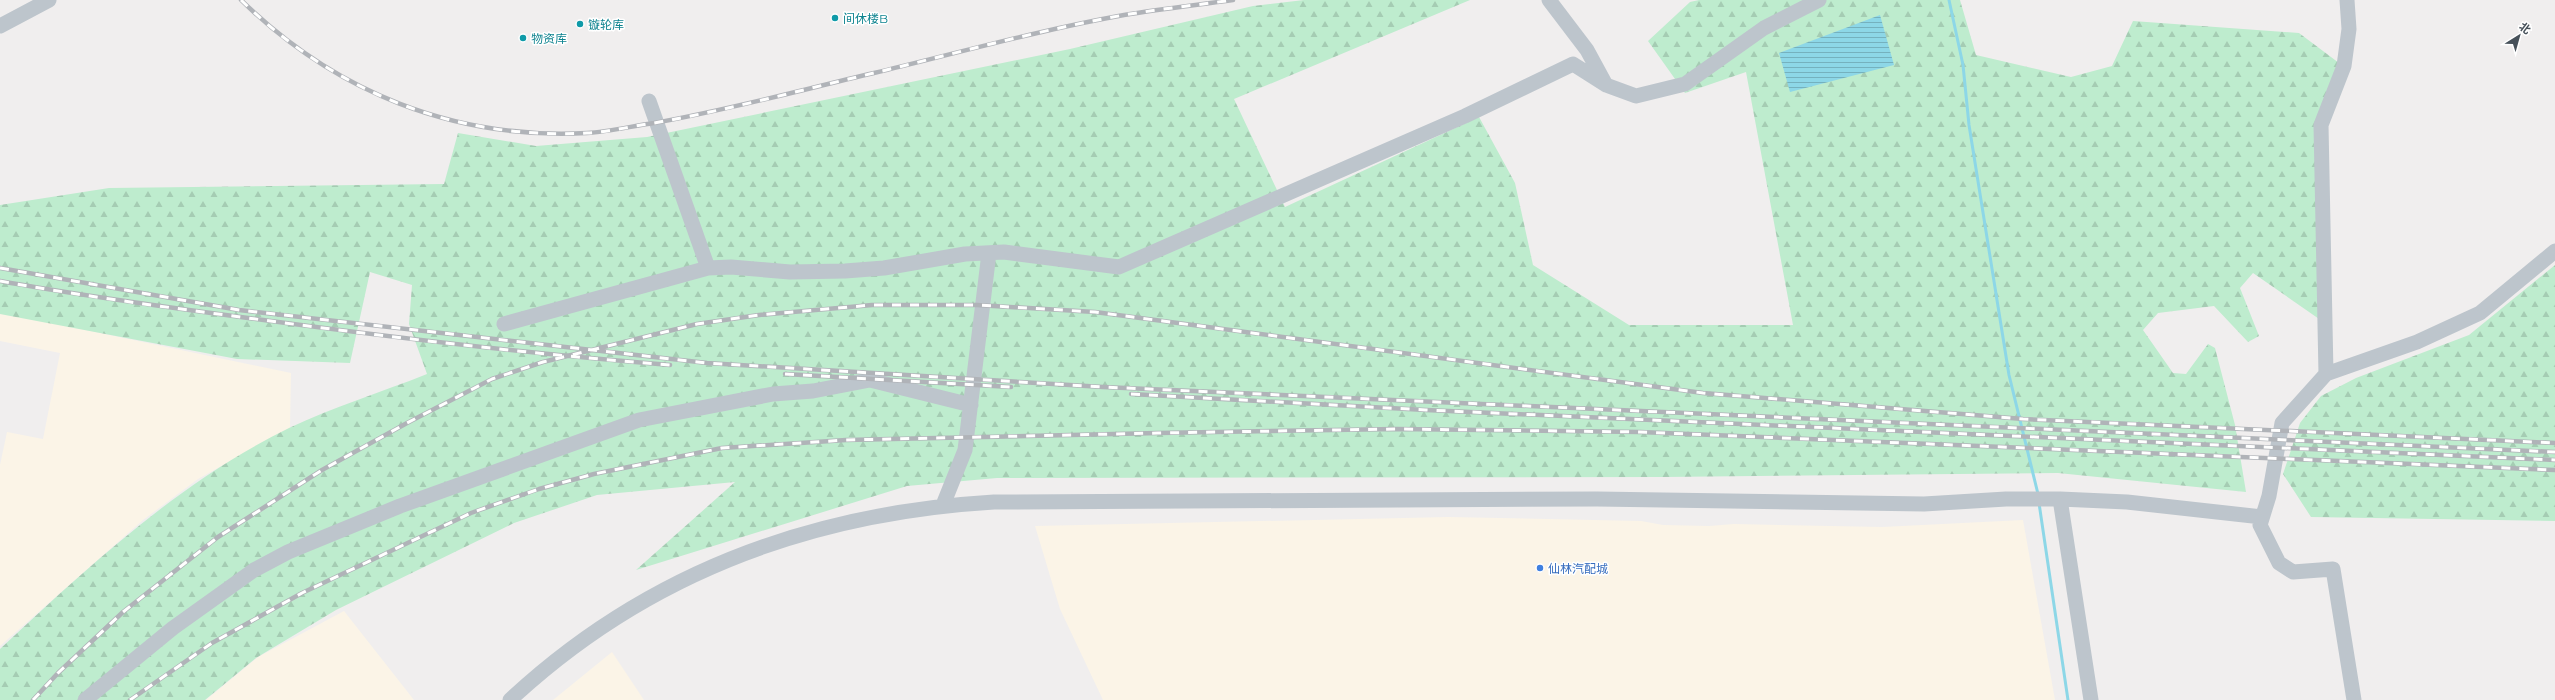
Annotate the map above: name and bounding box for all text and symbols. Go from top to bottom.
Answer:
place label: 间休楼B [843,11,888,26]
marker: 间休楼B [830,13,840,23]
north arrow [2499,16,2539,56]
place label: 镟轮库 [588,17,624,32]
marker: 镟轮库 [575,19,585,29]
text: 北 [2516,19,2534,37]
place label: 物资库 [531,31,567,46]
marker: 物资库 [518,33,528,43]
place label: 仙林汽配城 [1548,561,1608,576]
marker: 仙林汽配城 [1535,563,1545,573]

